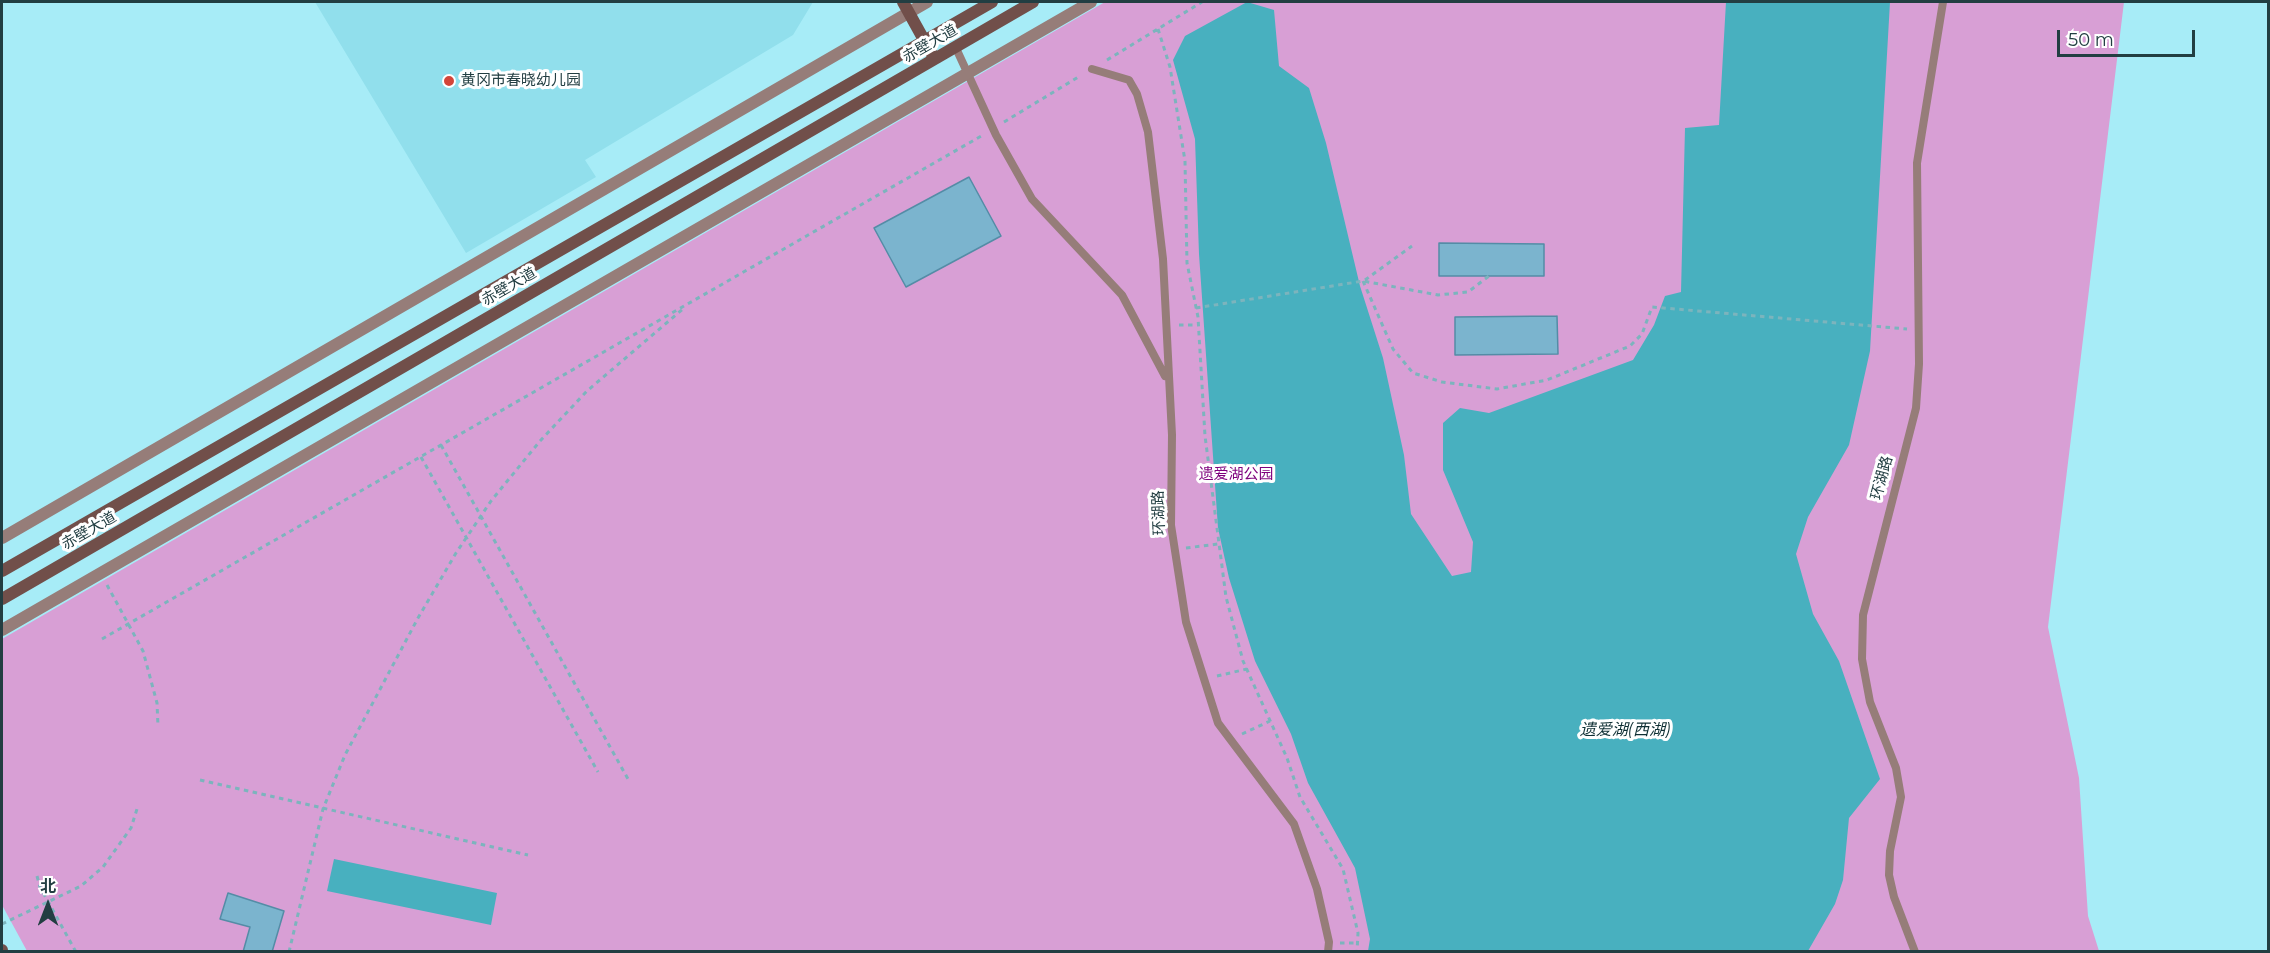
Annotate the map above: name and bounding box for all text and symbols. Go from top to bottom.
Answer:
scale bar [2060,18,2198,56]
street label: 赤壁大道 [900,21,960,67]
text: 50 m [2068,29,2114,51]
place label: 黄冈市春晓幼儿园 [461,72,581,90]
marker: 黄冈市春晓幼儿园 [442,74,456,88]
street label: 赤壁大道 [479,264,539,310]
street label: 环湖路 [1867,454,1897,502]
park label: 遗爱湖公园 [1199,466,1273,484]
street label: 环湖路 [1149,490,1169,536]
street label: 赤壁大道 [59,508,119,554]
water label: 遗爱湖(西湖) [1580,720,1670,740]
north arrow [18,875,78,935]
text: 北 [40,877,56,896]

